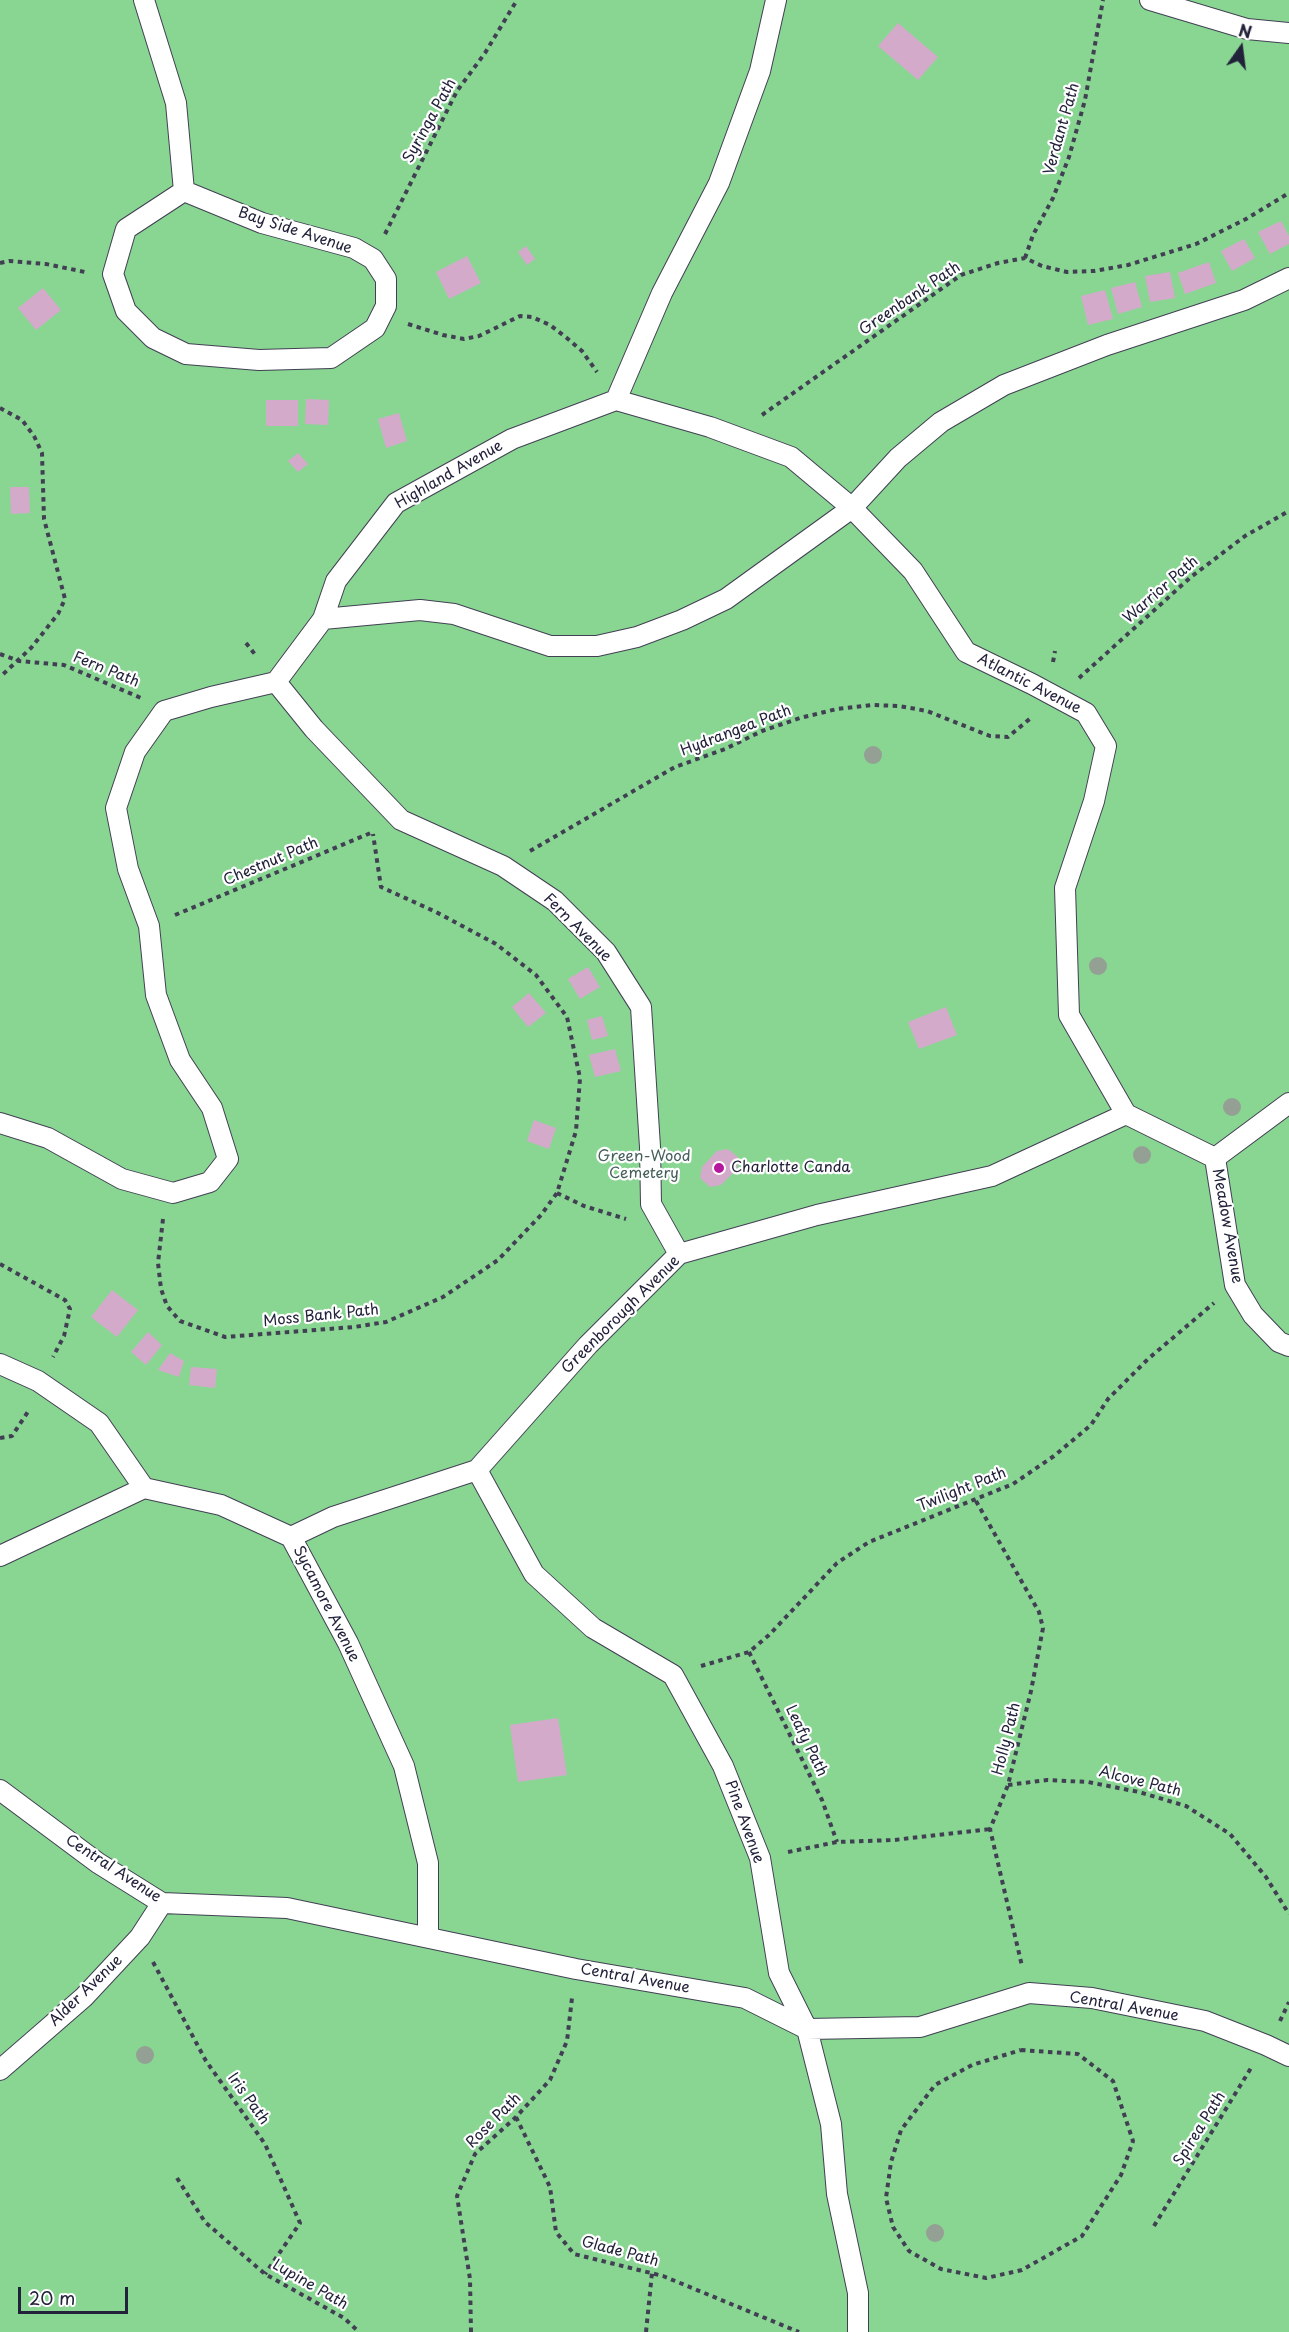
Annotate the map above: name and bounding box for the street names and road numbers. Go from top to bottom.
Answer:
street label: Syringa Path [399,76,461,166]
street label: Verdant Path [1040,81,1084,177]
street label: Bay Side Avenue [236,204,354,258]
street label: Greenbank Path [856,259,964,339]
street label: Highland Avenue [392,437,506,513]
street label: Warrior Path [1120,553,1202,627]
street label: Fern Path [70,649,142,691]
street label: Atlantic Avenue [974,650,1084,718]
street label: Hydrangea Path [678,702,794,760]
street label: Chestnut Path [221,834,321,890]
street label: Fern Avenue [539,890,615,966]
street label: Meadow Avenue [1208,1167,1246,1285]
street label: Greenborough Avenue [558,1252,684,1378]
street label: Moss Bank Path [262,1301,380,1331]
street label: Twilight Path [915,1464,1009,1516]
street label: Sycamore Avenue [289,1543,363,1665]
street label: Holly Path [989,1701,1025,1777]
street label: Leafy Path [781,1702,831,1780]
street label: Alcove Path [1097,1763,1183,1801]
street label: Pine Avenue [721,1778,767,1866]
street label: Central Avenue [62,1831,164,1907]
street label: Alder Avenue [46,1952,126,2030]
street label: Central Avenue [579,1961,691,1997]
street label: Central Avenue [1068,1989,1180,2025]
street label: Iris Path [223,2070,273,2128]
street label: Spirea Path [1170,2089,1230,2169]
street label: Rose Path [463,2090,525,2152]
street label: Glade Path [579,2233,661,2271]
street label: Lupine Path [269,2256,351,2314]

